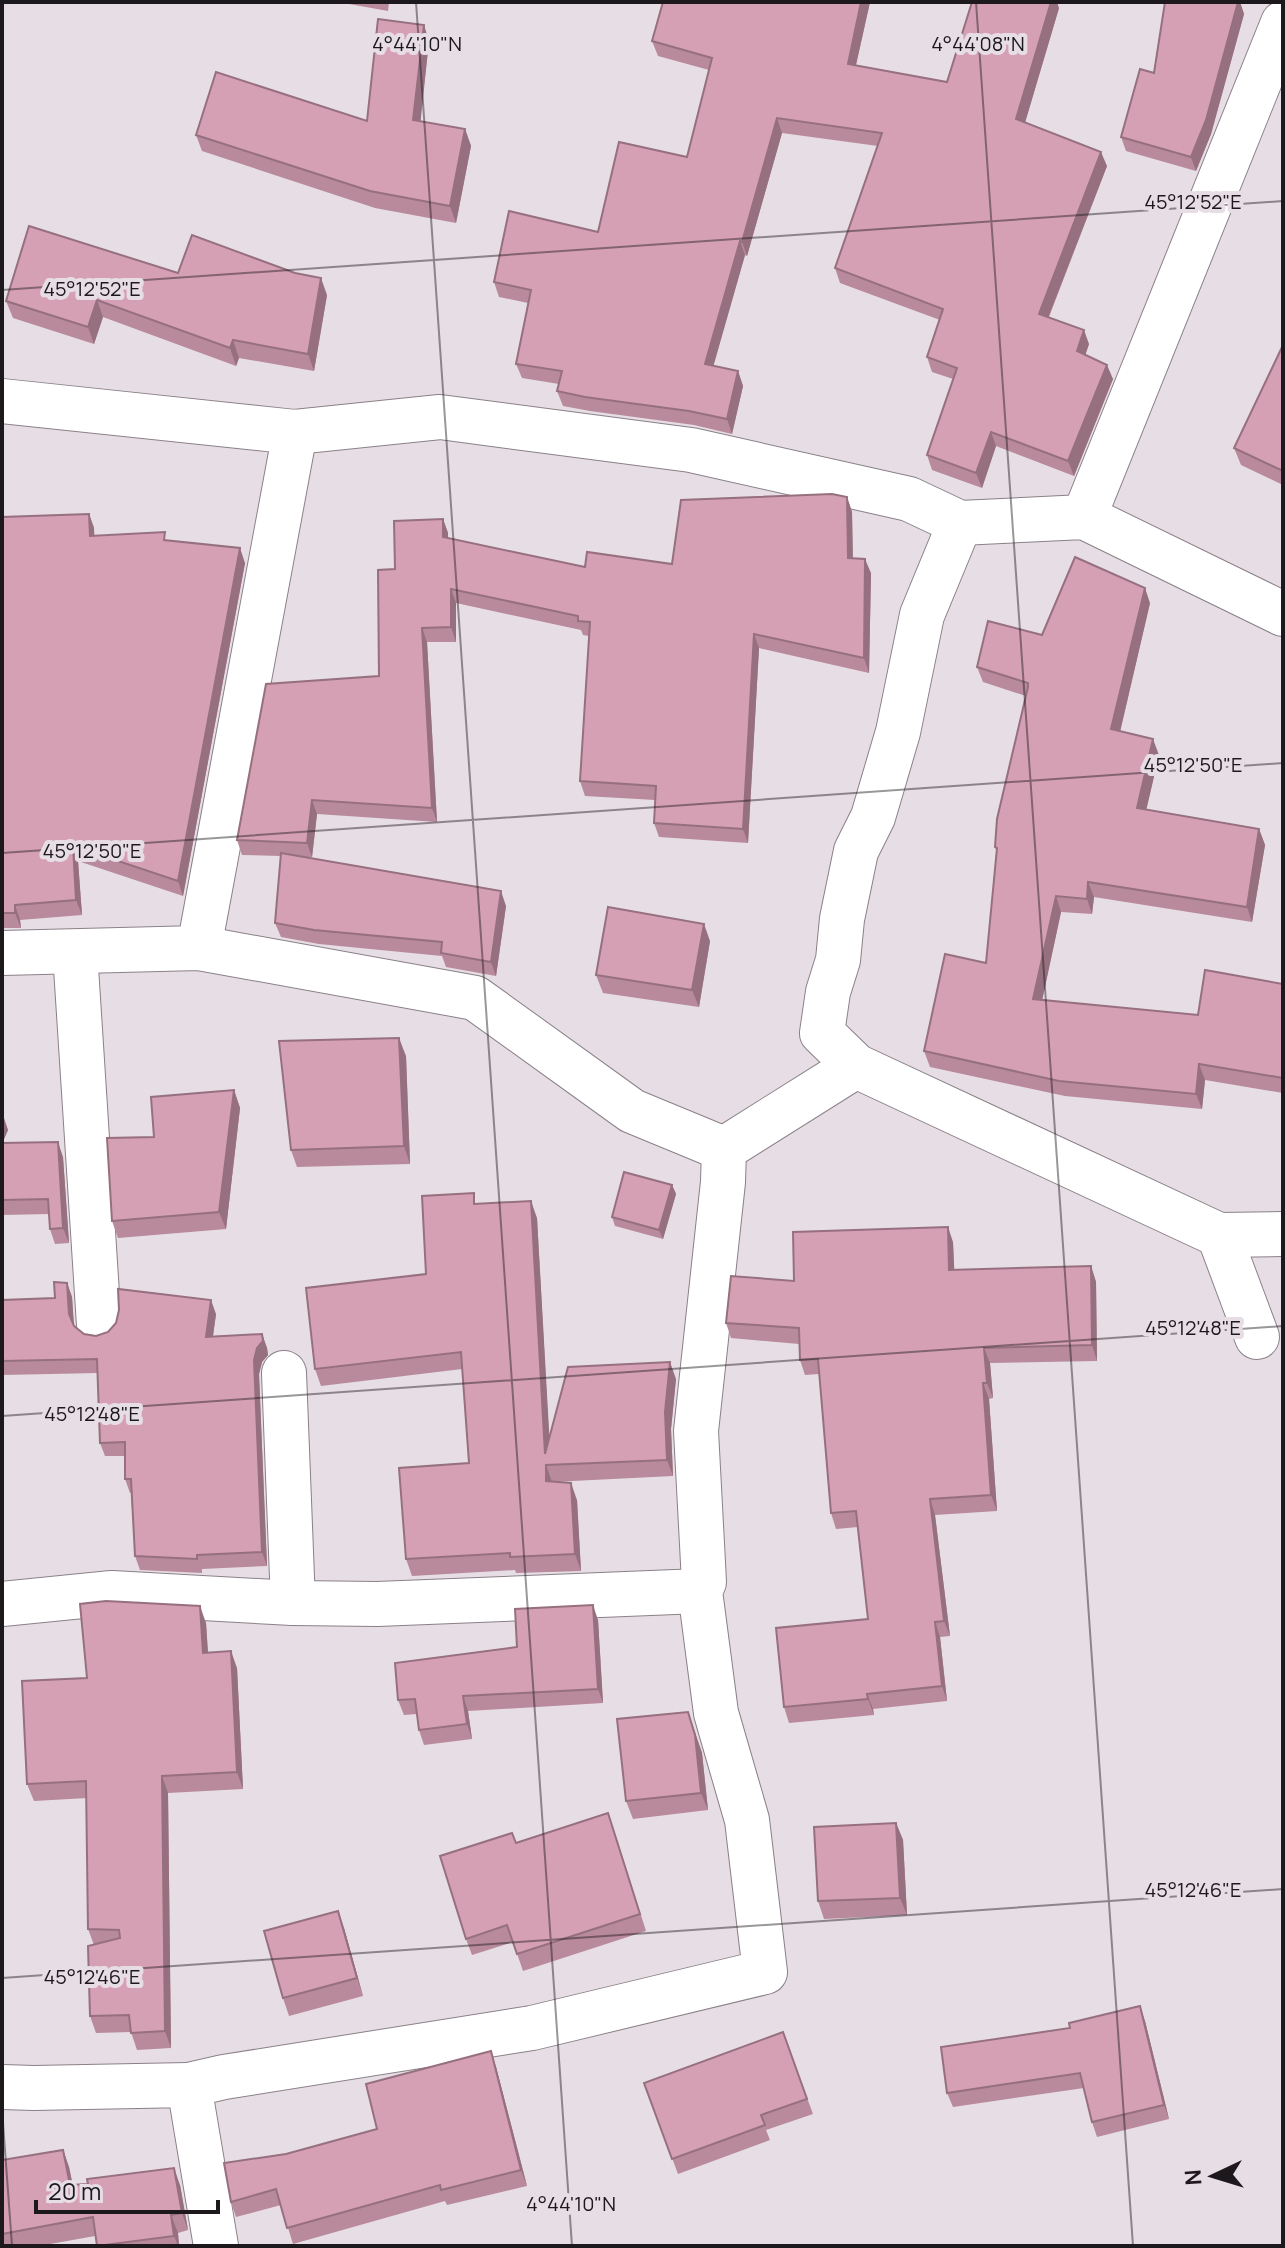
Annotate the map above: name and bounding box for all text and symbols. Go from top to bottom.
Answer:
text: 4°44'10"N [372,30,462,57]
text: 4°44'08"N [931,30,1025,57]
text: 45°12'52"E [1144,188,1242,215]
text: 45°12'52"E [43,275,141,302]
text: 45°12'50"E [1144,751,1242,778]
text: 45°12'50"E [43,837,141,864]
text: 45°12'48"E [1145,1314,1241,1341]
text: 45°12'48"E [44,1400,140,1427]
text: 45°12'46"E [1145,1876,1241,1903]
text: 45°12'46"E [44,1963,140,1990]
north arrow [1173,2136,1253,2216]
scale bar [36,2164,218,2214]
text: N [1178,2168,1209,2186]
text: 20 m [48,2174,101,2207]
text: 4°44'10"N [526,2190,616,2217]

